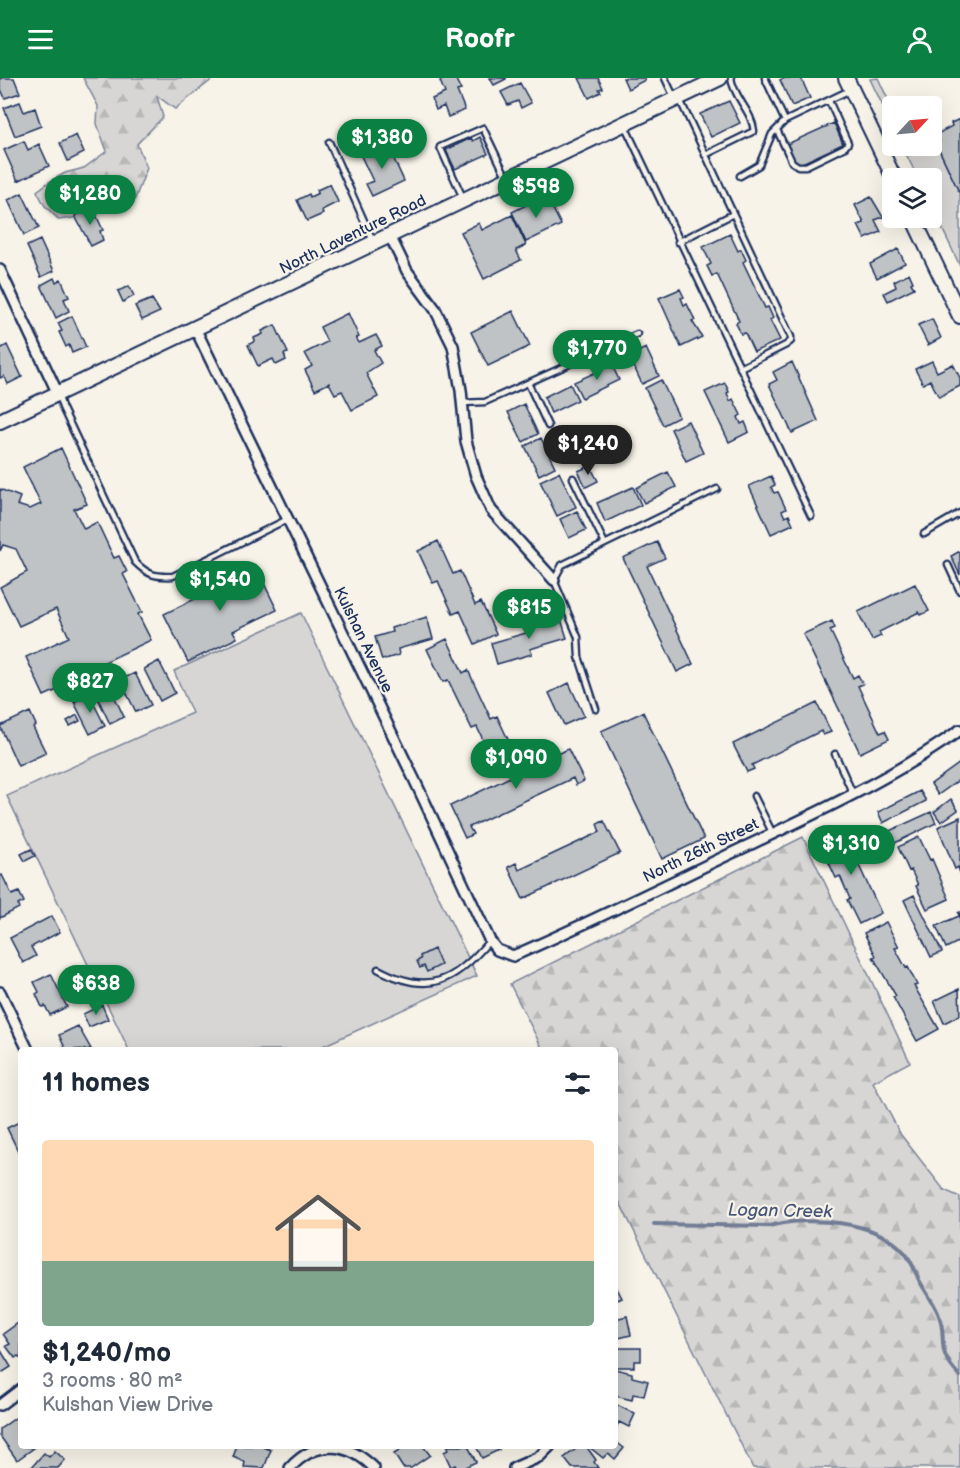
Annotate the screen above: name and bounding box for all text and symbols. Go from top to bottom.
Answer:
icon: menu [24,23,57,56]
text: Roofr [445,23,515,55]
icon: person [903,23,936,56]
north arrow [882,96,942,156]
map controls [882,96,942,228]
pin: $1,380 [333,119,431,170]
text: $1,380 [351,126,413,150]
pin: $598 [500,168,572,219]
button: layers [882,168,942,228]
pin: $1,280 [41,175,139,226]
text: $598 [512,175,560,199]
text: $1,280 [59,182,121,206]
street label: North Laventure Road [277,191,429,279]
pin: $1,770 [548,330,646,381]
text: $1,770 [567,337,627,361]
pin: $1,240 [539,425,637,476]
text: $1,240 [557,432,619,456]
pin: $1,540 [171,561,269,612]
text: $1,540 [189,568,251,592]
street label: Kulshan Avenue [329,584,397,696]
pin: $815 [493,589,565,640]
text: $815 [506,596,552,620]
pin: $827 [54,663,126,714]
text: $827 [66,670,114,694]
pin: $1,090 [467,739,565,790]
text: $1,090 [485,746,547,770]
street label: North 26th Street [640,815,762,887]
pin: $1,310 [802,825,900,876]
text: $1,310 [822,832,880,856]
pin: $638 [60,965,132,1016]
text: $638 [72,972,121,996]
icon: filters [561,1067,594,1100]
text: 11 homes [42,1068,150,1099]
icon: home [264,1179,372,1287]
water label: Logan Creek [728,1200,833,1222]
text: $1,240/mo [42,1338,171,1369]
text: 3 rooms · 80 m² [42,1369,183,1393]
text: Kulshan View Drive [42,1393,213,1417]

